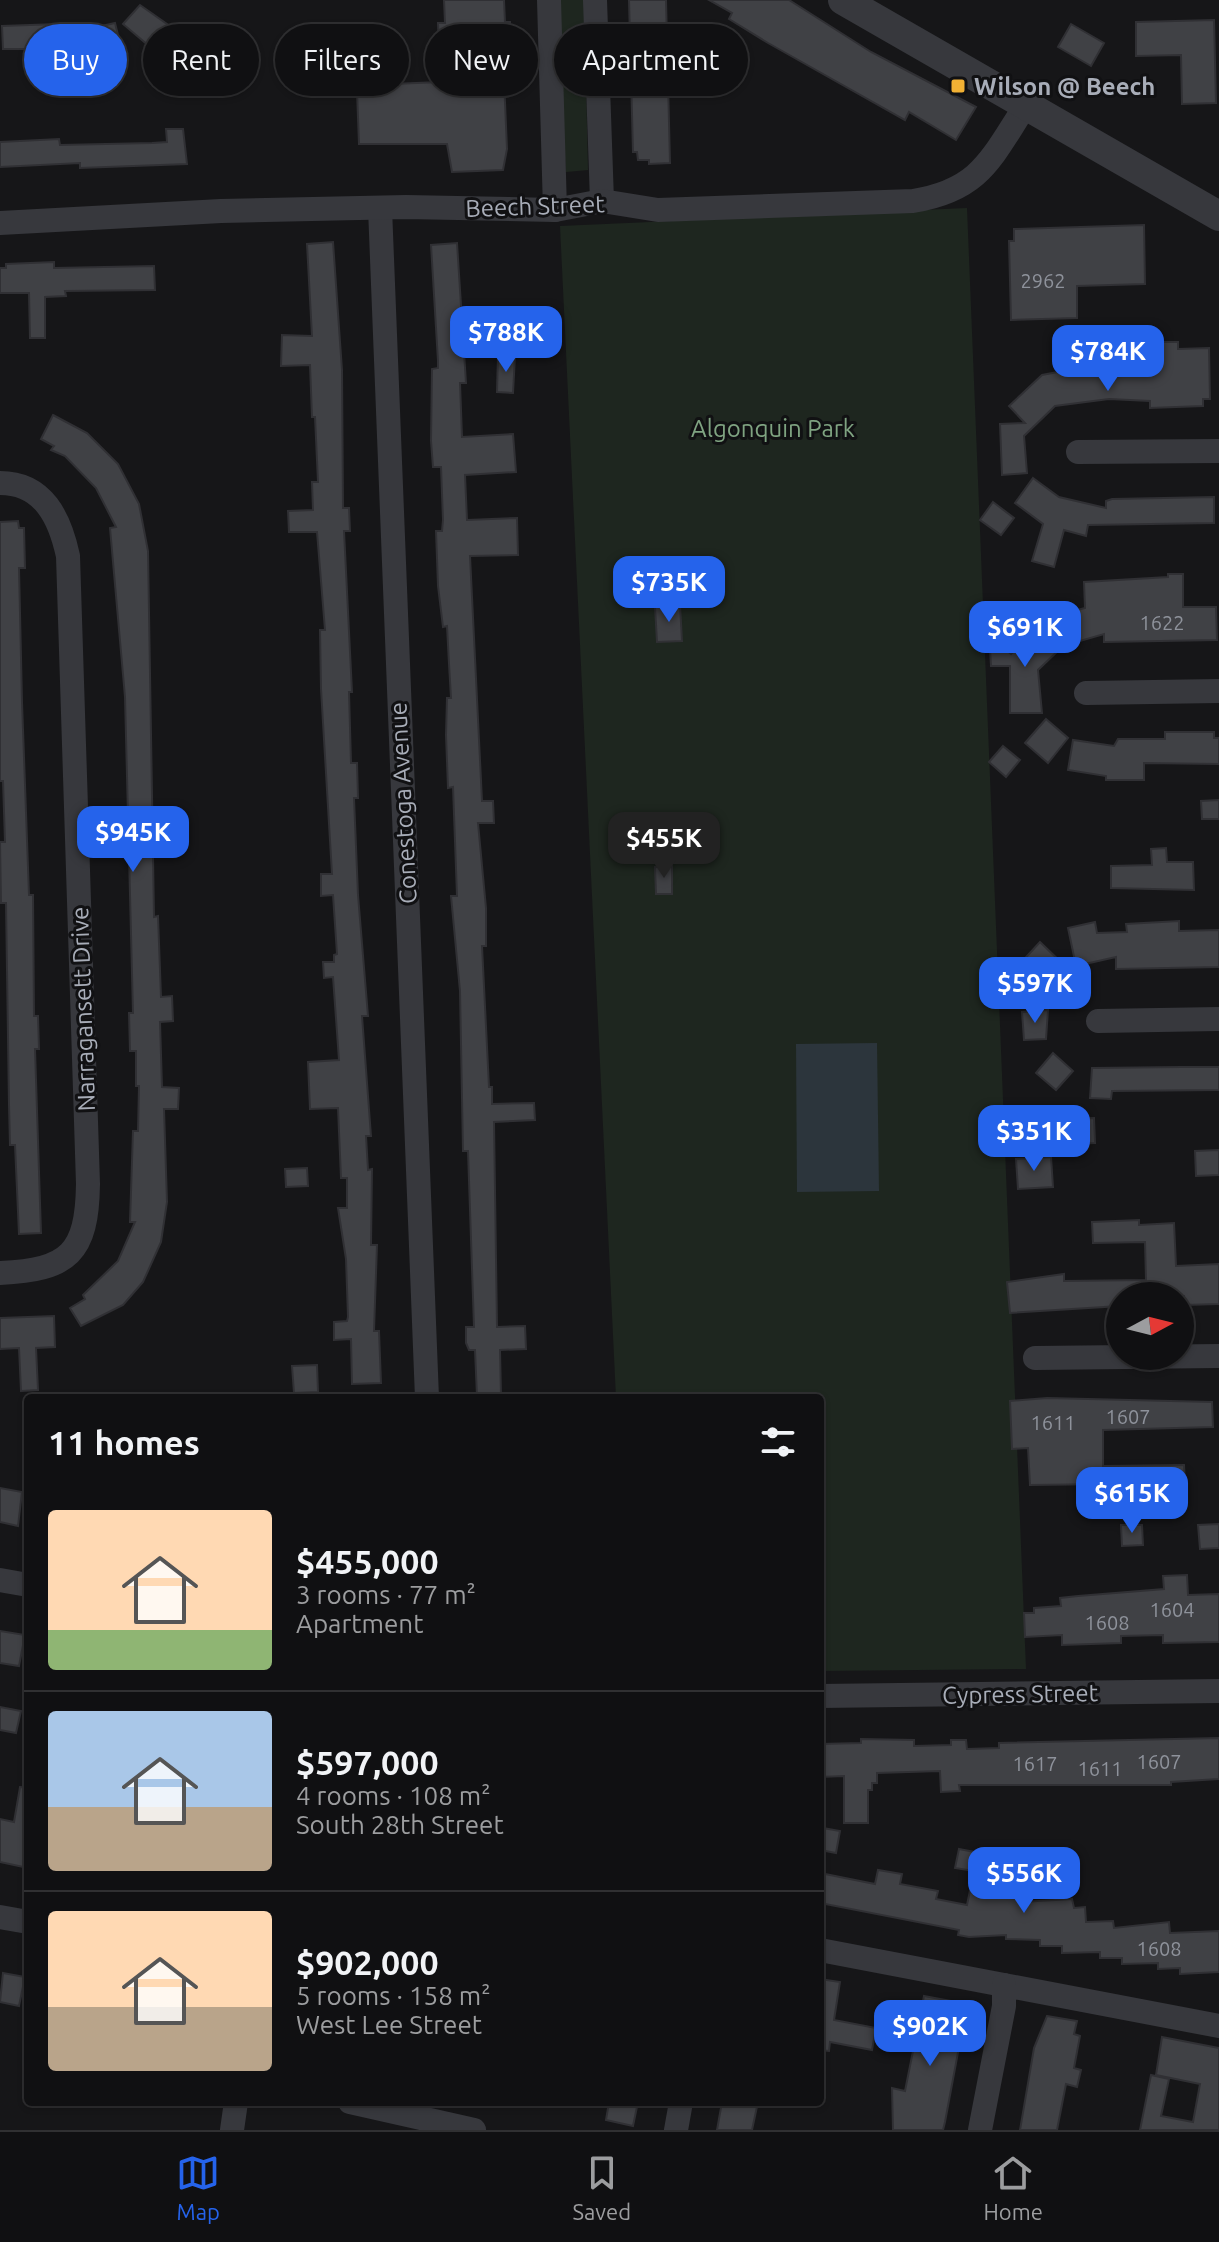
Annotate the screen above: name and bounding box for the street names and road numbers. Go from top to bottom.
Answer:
street label: Beech Street [465,190,606,222]
street label: Conestoga Avenue [384,701,422,905]
street label: Narragansett Drive [66,906,100,1112]
street label: Cypress Street [942,1679,1099,1709]

